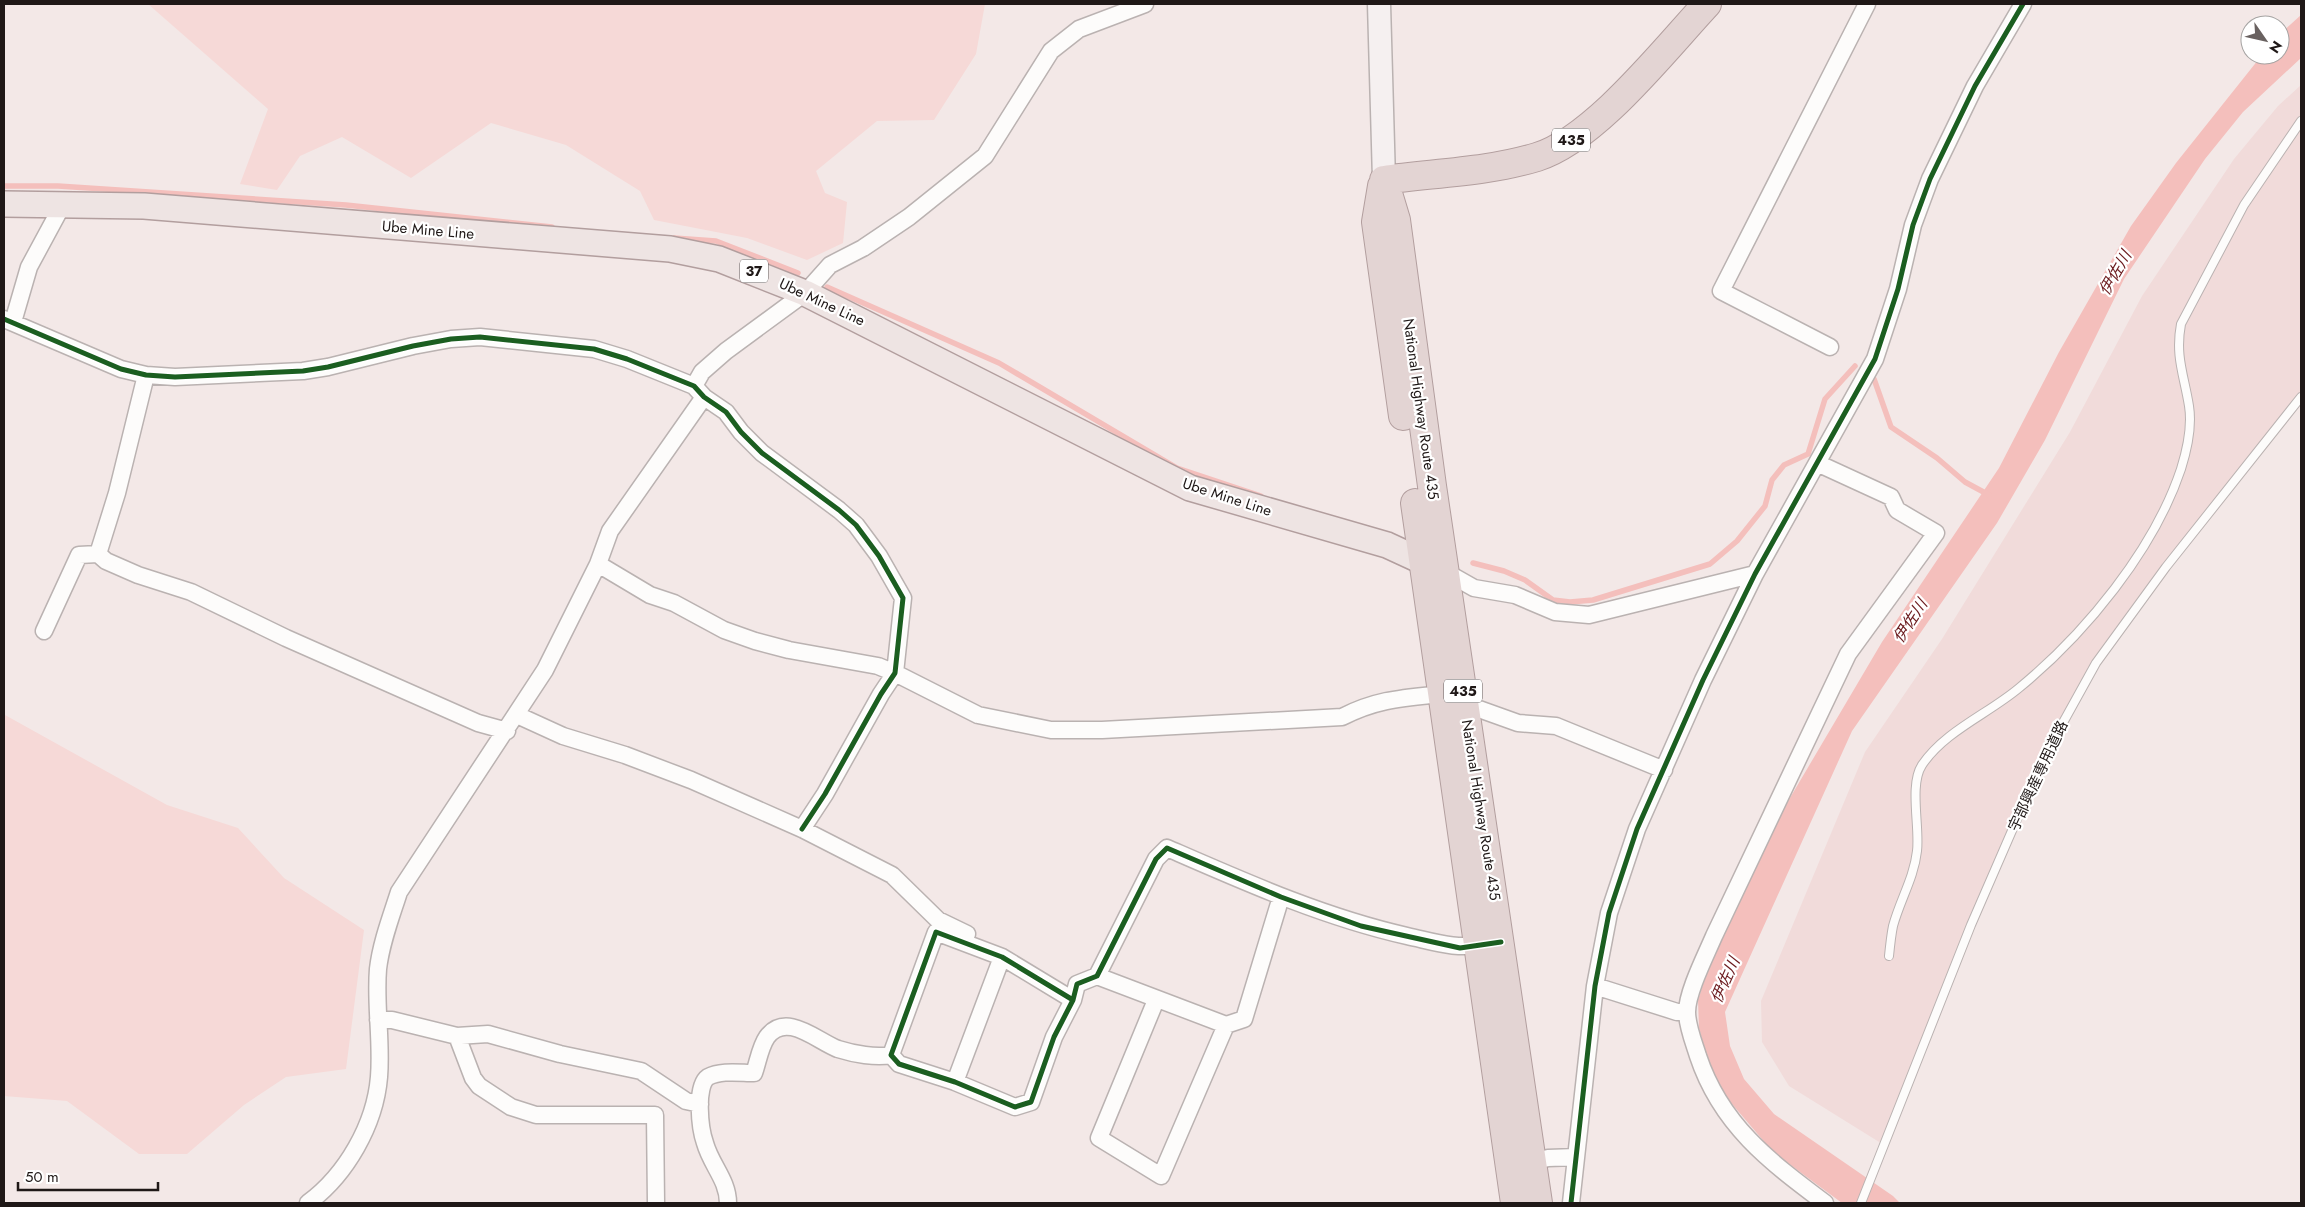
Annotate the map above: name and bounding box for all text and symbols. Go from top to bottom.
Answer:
north arrow [2240,15,2290,65]
text: N [2264,37,2287,57]
road number: 435 [1552,128,1590,152]
street label: Ube Mine Line [381,215,475,245]
water label: 伊佐川 [2093,245,2138,300]
road number: 37 [740,260,768,282]
street label: Ube Mine Line [775,272,869,332]
street label: National Highway Route 435 [1397,317,1445,501]
street label: Ube Mine Line [1180,472,1275,522]
water label: 伊佐川 [1887,593,1934,647]
road number: 435 [1444,679,1482,702]
street label: 宇部興産専用道路 [2003,717,2073,835]
street label: National Highway Route 435 [1456,718,1506,902]
water label: 伊佐川 [1705,952,1746,1007]
scale bar [18,1160,158,1192]
text: 50 m [25,1166,59,1188]

